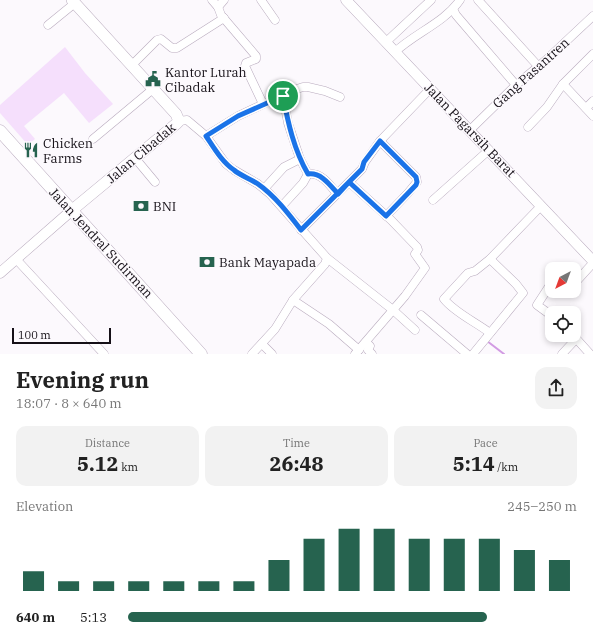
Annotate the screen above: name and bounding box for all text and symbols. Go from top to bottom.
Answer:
street label: Gang Pasantren [489,34,573,112]
place label: Kantor Lurah Cibadak [165,64,247,96]
public building icon: Kantor Lurah Cibadak [144,70,162,88]
pin [266,79,300,113]
street label: Jalan Pagarsih Barat [421,79,520,181]
icon: arrive [272,85,294,107]
street label: Jalan Cibadak [103,119,179,187]
place label: Chicken Farms [43,135,93,167]
restaurant icon: Chicken Farms [22,141,40,159]
street label: Jalan Jendral Sudirman [45,184,157,302]
bank icon: BNI [132,197,150,215]
place label: BNI [153,198,176,215]
bank icon: Bank Mayapada [198,253,216,271]
place label: Bank Mayapada [219,254,316,271]
north arrow [545,262,581,298]
map controls [545,262,581,342]
button: locate [545,306,581,342]
scale bar [12,326,111,345]
text: 100 m [18,328,51,342]
text: Evening run [16,365,149,394]
button: share [535,367,577,409]
text: 18:07 · 8 × 640 m [16,395,122,412]
text: Distance [85,436,130,450]
text: Time [283,436,310,450]
text: Pace [473,436,498,450]
text: 5.12 [77,450,119,477]
text: 26:48 [269,450,324,477]
text: 5:14 [453,450,495,477]
text: km [119,460,138,474]
text: /km [495,460,518,474]
text: Elevation [16,498,73,515]
text: 245–250 m [507,498,577,515]
text: 640 m [16,609,55,626]
text: 5:13 [80,609,107,626]

